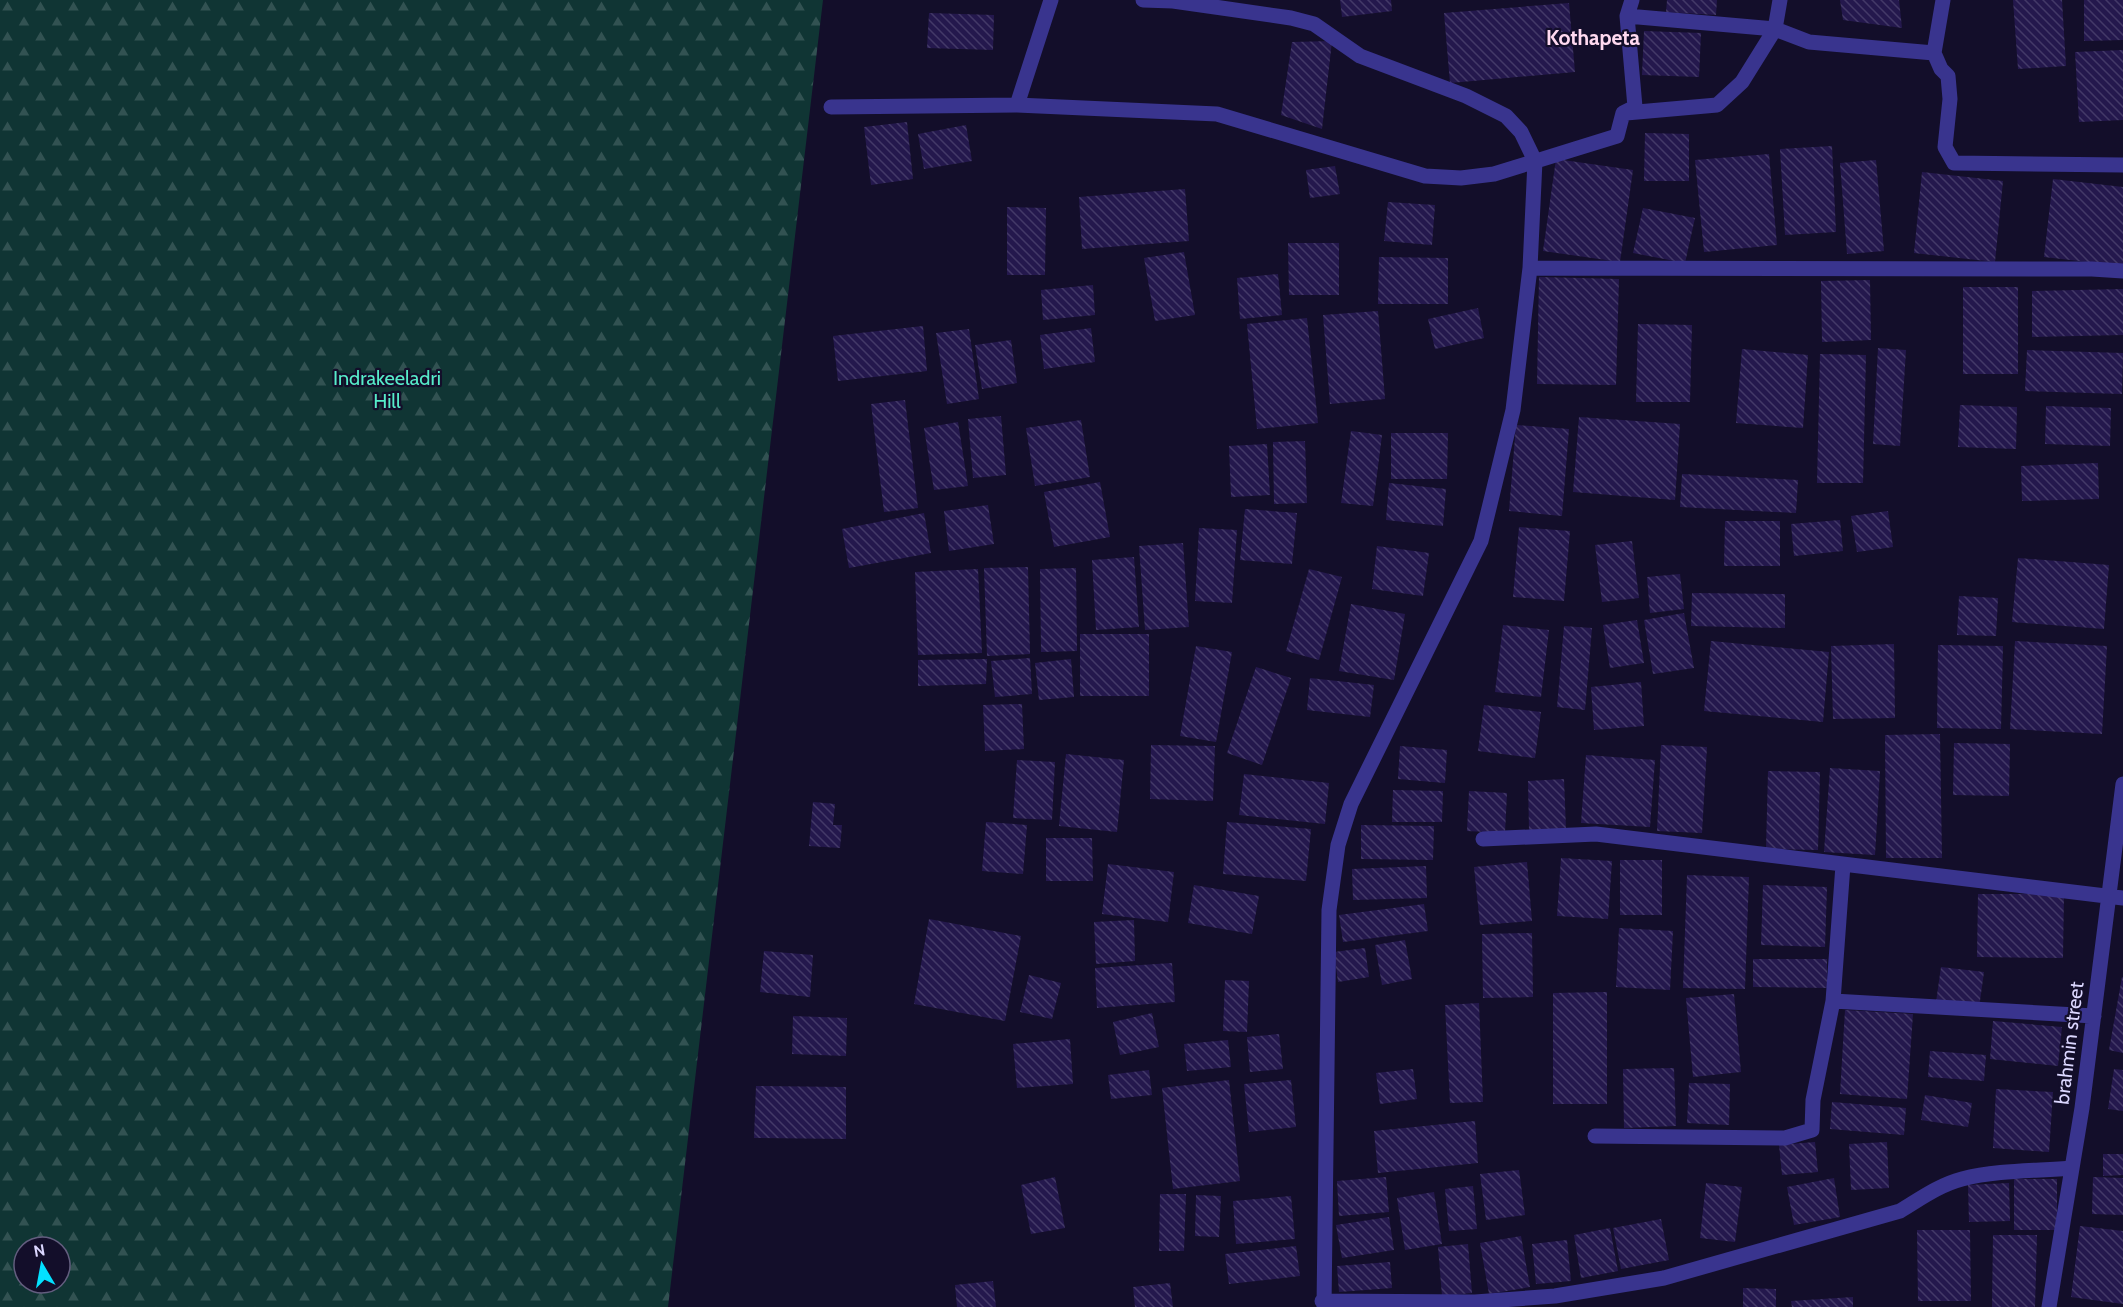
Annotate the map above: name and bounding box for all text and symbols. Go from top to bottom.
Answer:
district label: Kothapeta [1546,25,1641,50]
park label: Indrakeeladri Hill [333,366,441,413]
street label: brahmin street [2050,980,2088,1106]
north arrow [12,1235,72,1295]
text: N [32,1240,47,1261]

